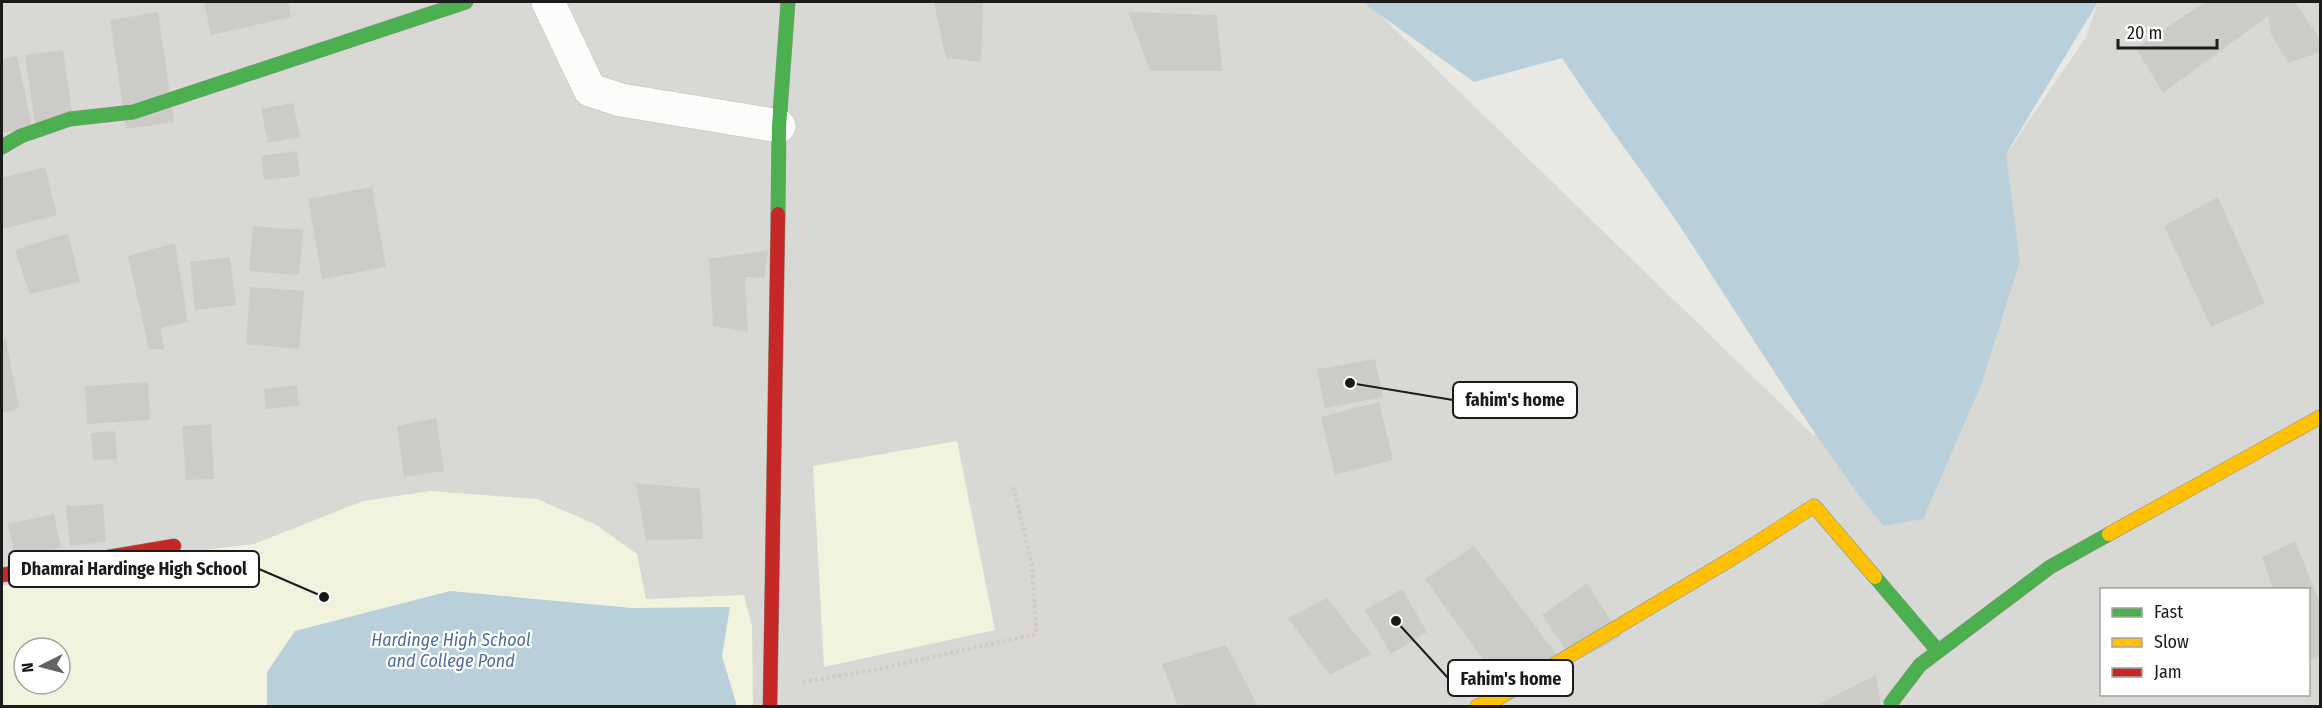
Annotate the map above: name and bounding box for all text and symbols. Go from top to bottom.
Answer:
scale bar [2118,12,2217,50]
text: 20 m [2127,22,2162,44]
callout: fahim's home [1453,382,1577,418]
text: fahim's home [1465,389,1565,411]
callout: Dhamrai Hardinge High School [9,551,259,587]
text: Dhamrai Hardinge High School [21,558,247,580]
legend [2100,588,2310,696]
text: Fast [2154,601,2183,623]
water label: Hardinge High School and College Pond [371,629,531,672]
text: Slow [2154,631,2189,653]
north arrow [12,636,72,696]
callout: Fahim's home [1448,660,1573,696]
text: Jam [2154,661,2182,683]
text: N [18,662,38,673]
text: Fahim's home [1461,668,1561,690]

